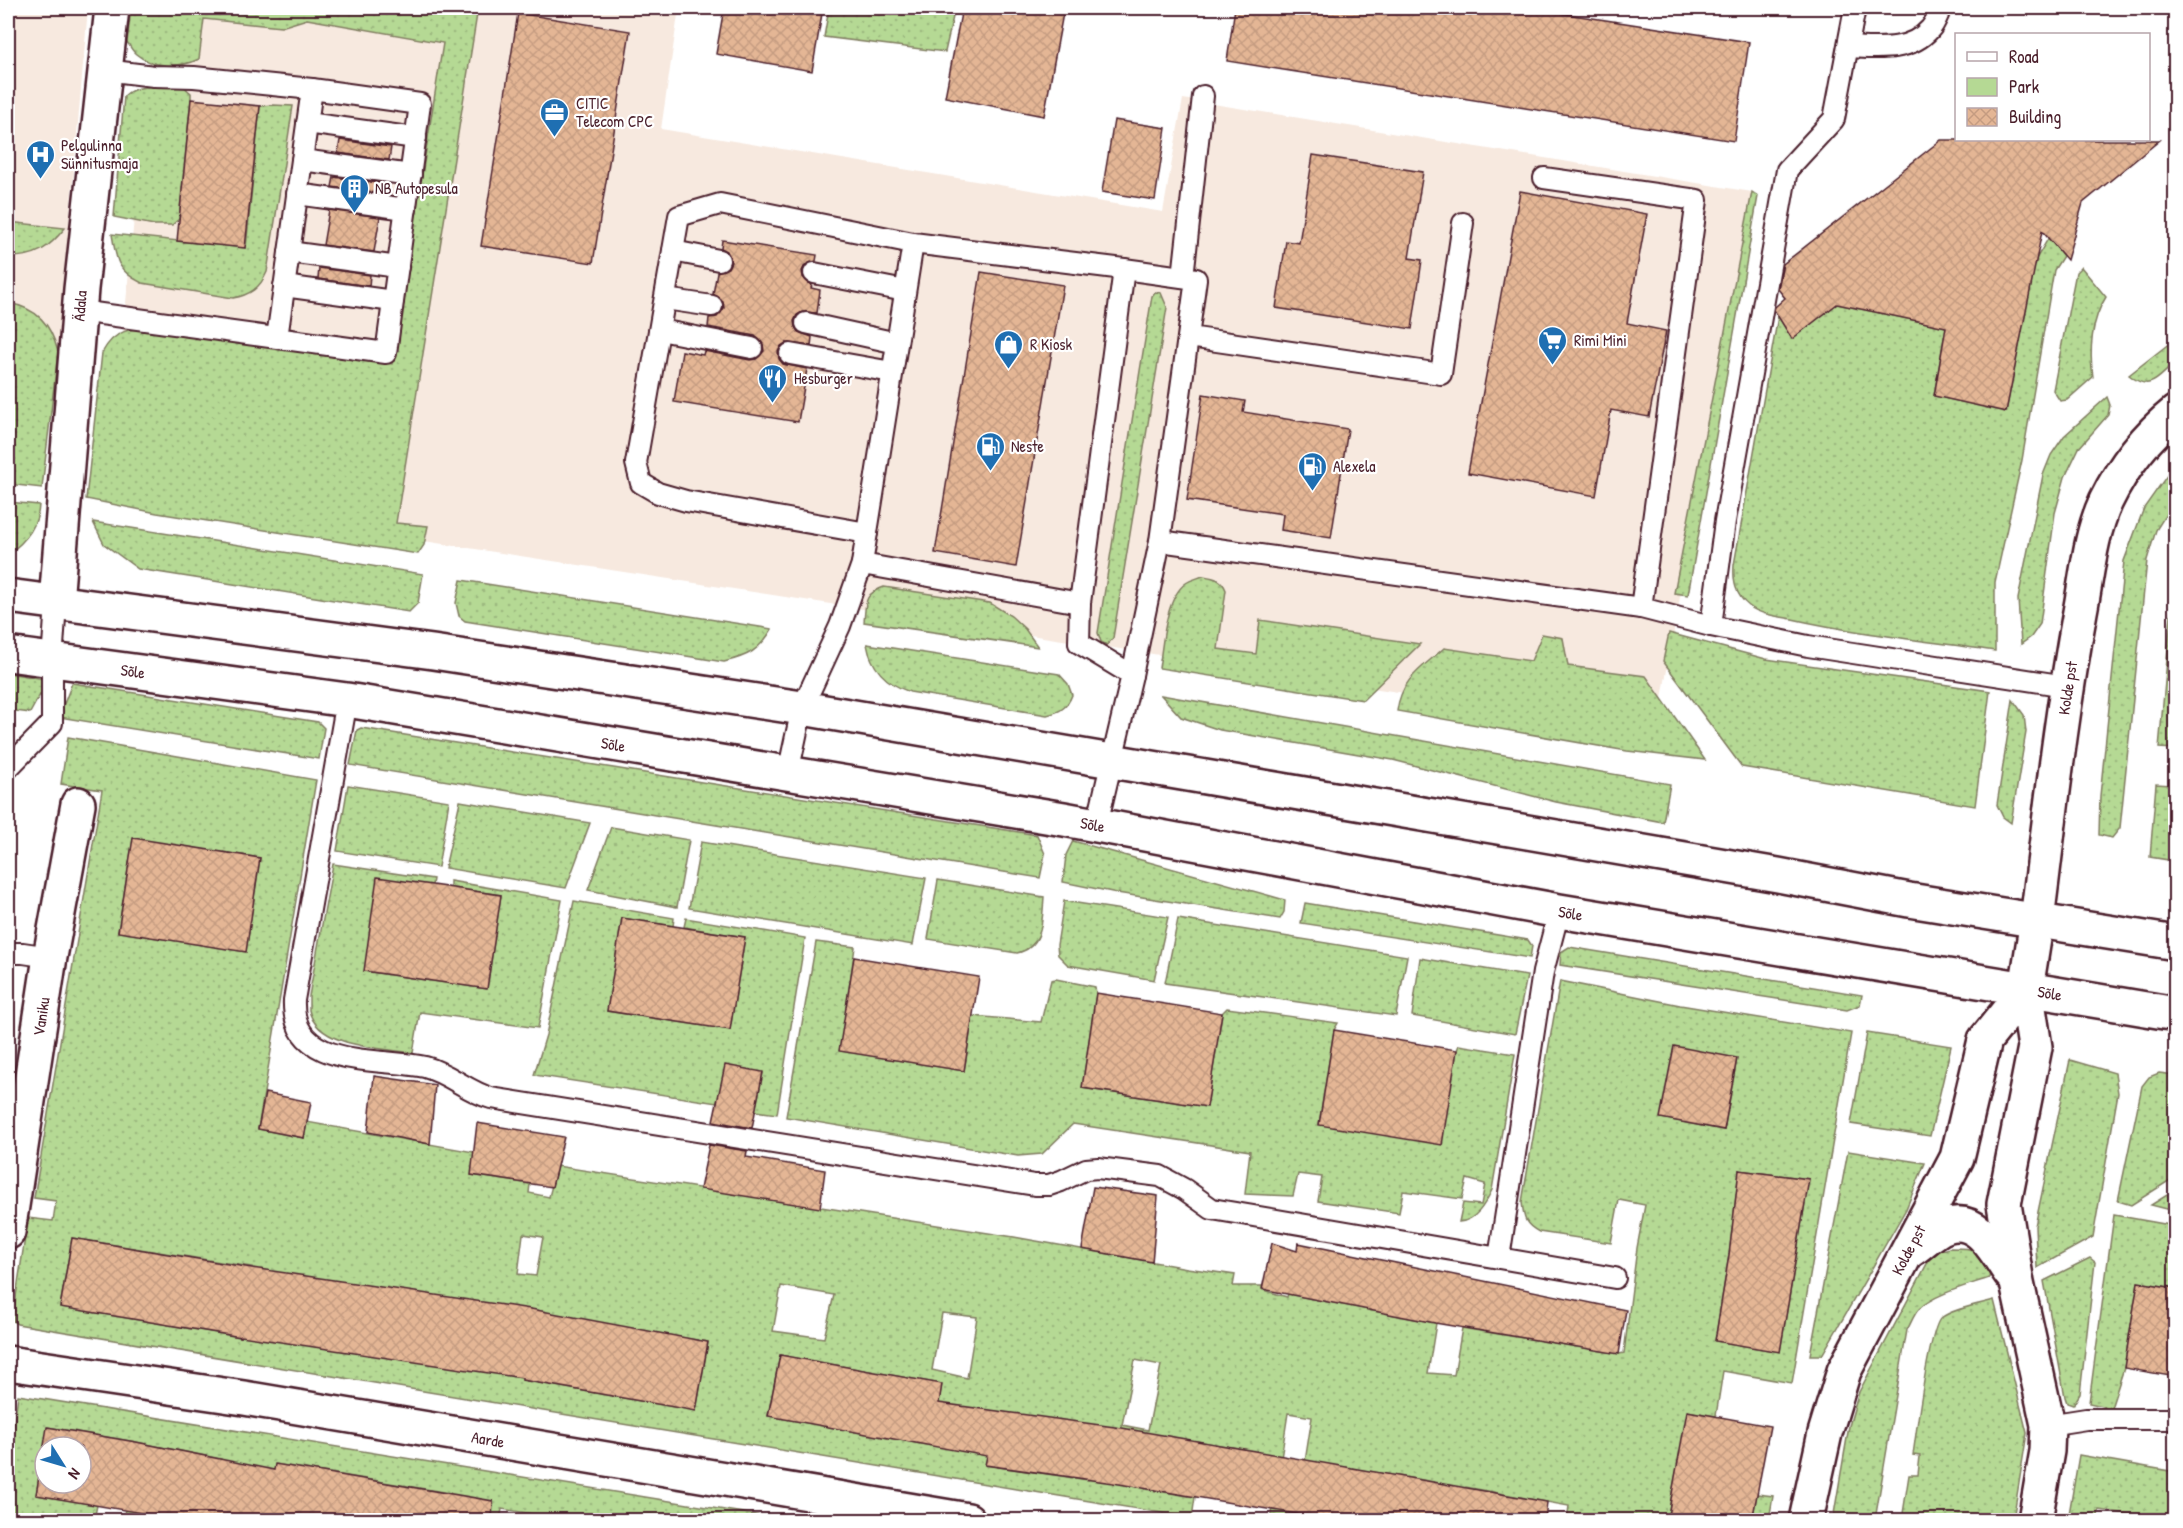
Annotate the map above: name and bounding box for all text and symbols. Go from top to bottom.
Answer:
legend [1955,33,2150,141]
text: Road [2009,44,2039,69]
text: Park [2009,74,2040,99]
place label: CITIC Telecom CPC [576,92,653,132]
office icon: CITIC Telecom CPC [539,96,571,138]
text: Building [2009,104,2061,129]
place label: Pelgulinna Sünnitusmaja [61,134,138,174]
hospital icon: Pelgulinna Sünnitusmaja [24,138,56,180]
building icon: NB Autopesula [338,172,370,214]
place label: NB Autopesula [375,177,458,199]
street label: Ädala [67,290,92,322]
supermarket icon: Rimi Mini [1537,324,1569,366]
shop icon: R Kiosk [993,328,1025,370]
place label: Rimi Mini [1574,329,1627,351]
place label: R Kiosk [1030,333,1073,355]
restaurant icon: Hesburger [757,362,789,404]
place label: Hesburger [794,367,853,389]
fuel station icon: Neste [974,430,1006,472]
place label: Neste [1011,435,1045,457]
fuel station icon: Alexela [1296,450,1328,492]
place label: Alexela [1333,455,1376,477]
street label: Sõle [119,658,147,684]
street label: Kolde pst [2052,659,2082,716]
street label: Sõle [599,731,628,757]
street label: Sõle [1079,811,1107,837]
street label: Sõle [1557,900,1585,926]
street label: Sõle [2036,980,2064,1006]
street label: Vaniku [27,995,55,1038]
street label: Kolde pst [1886,1220,1931,1279]
street label: Aarde [470,1426,507,1453]
north arrow [33,1435,93,1495]
text: N [63,1464,86,1484]

